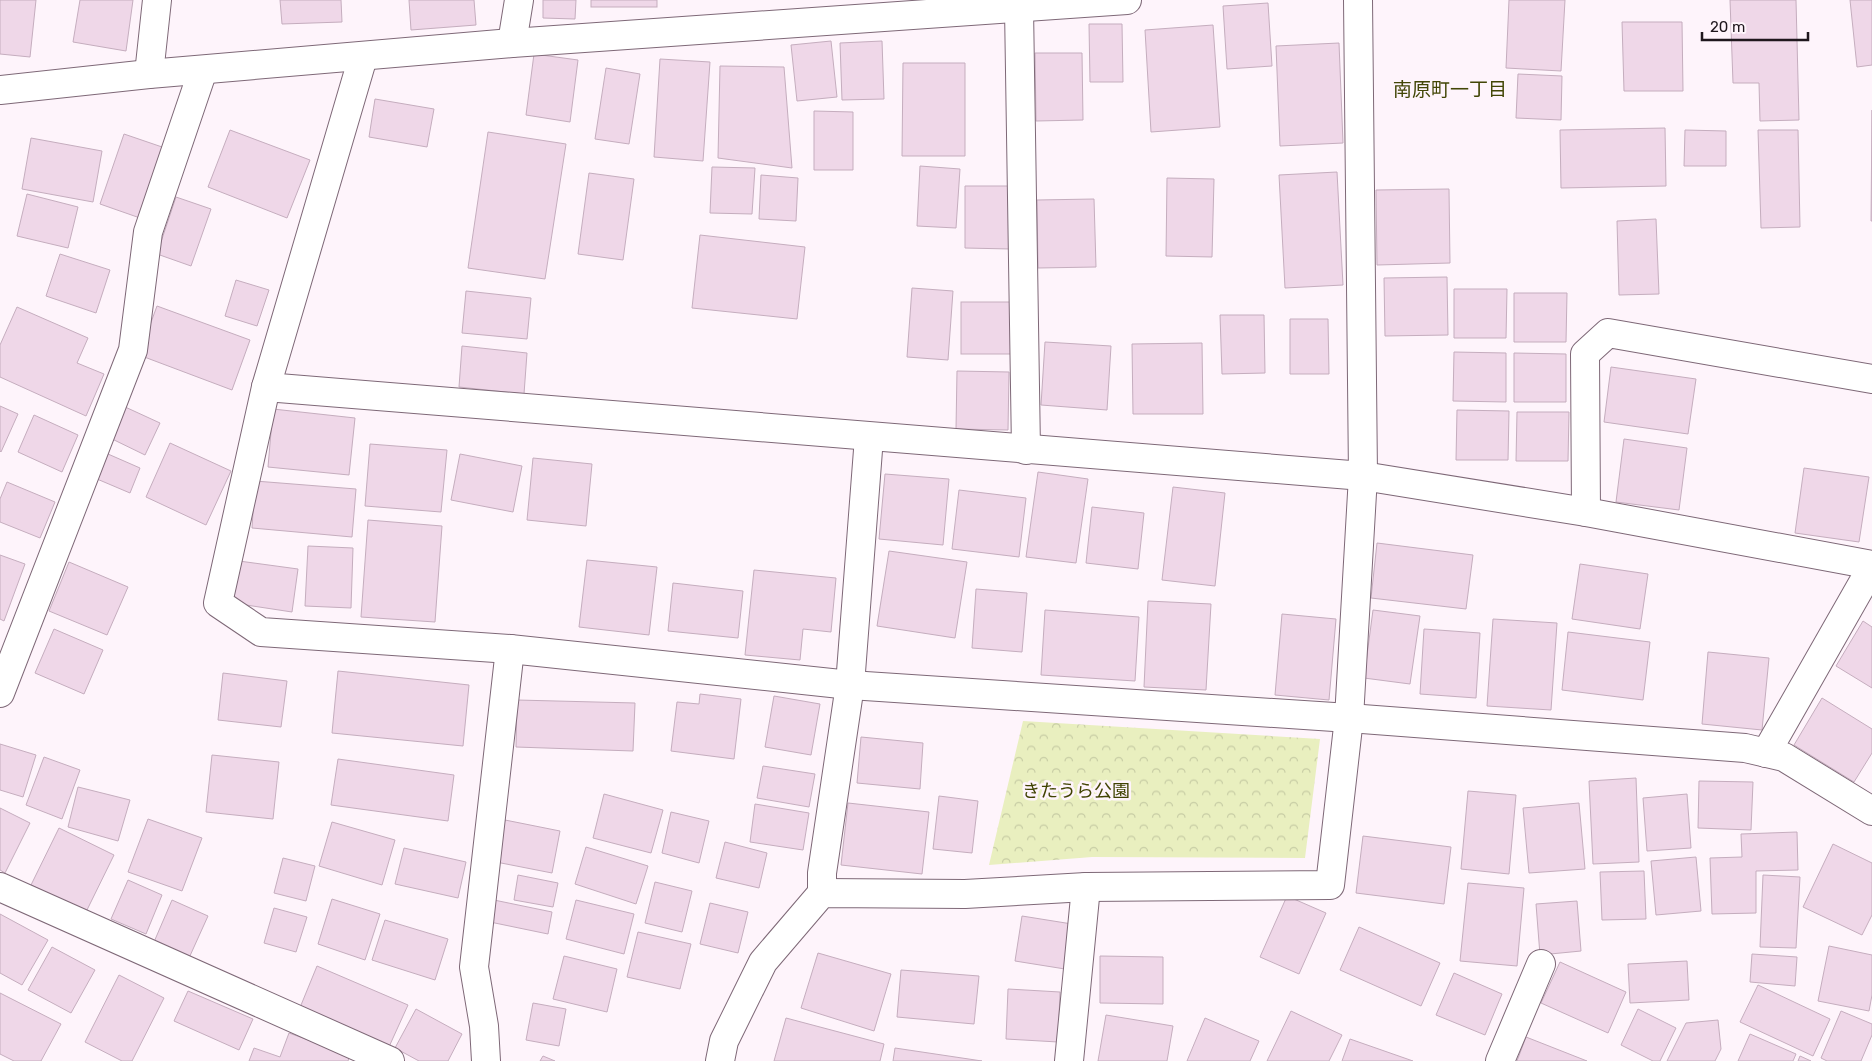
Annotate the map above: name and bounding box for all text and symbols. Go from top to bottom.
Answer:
scale bar [1702,10,1808,42]
text: 20 m [1710,18,1745,36]
district label: 南原町一丁目 [1393,78,1507,101]
park label: きたうら公園 [1022,780,1130,802]

